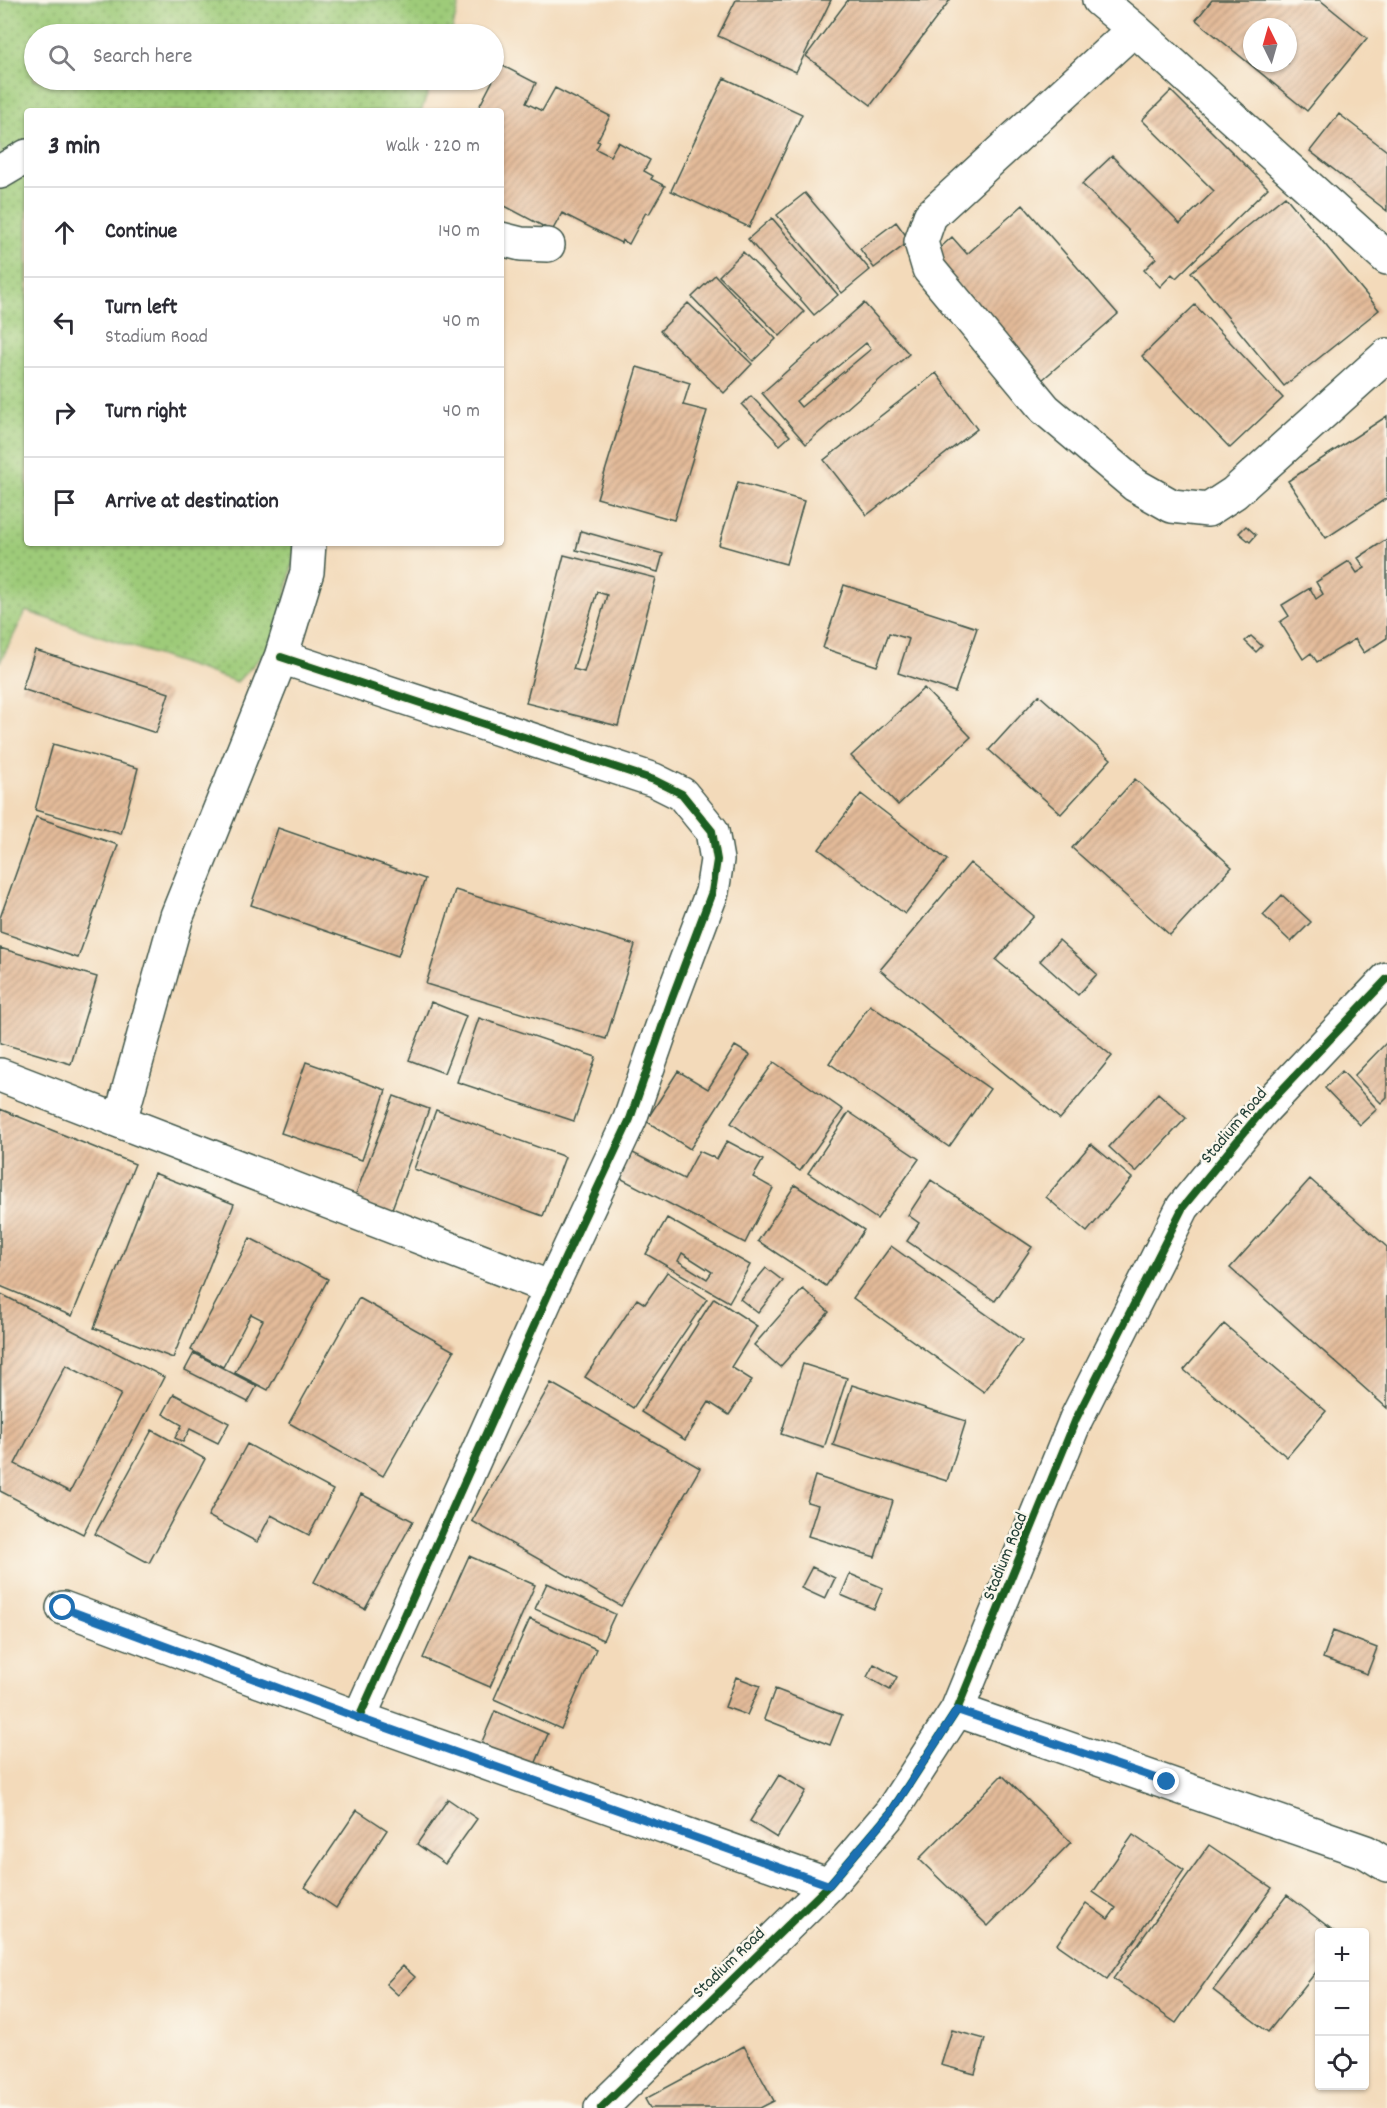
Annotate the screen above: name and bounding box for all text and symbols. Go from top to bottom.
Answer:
north arrow [1243,18,1297,72]
search box [24,24,504,90]
icon: search [45,41,78,74]
text: Search here [93,42,192,73]
text: 3 min [48,129,100,166]
text: Walk · 220 m [386,133,480,161]
icon: ahead [48,216,81,249]
text: Continue [105,217,177,248]
text: 140 m [438,218,480,246]
text: Turn left [105,293,177,324]
icon: left [48,306,81,339]
text: 40 m [442,308,480,336]
text: Stadium Road [105,324,208,352]
icon: right [48,396,81,429]
text: Turn right [105,397,187,428]
text: 40 m [442,398,480,426]
icon: arrive [48,486,81,519]
text: Arrive at destination [105,487,279,518]
street label: Stadium Road [1196,1083,1274,1170]
street label: Stadium Road [977,1509,1035,1605]
route start [49,1594,75,1620]
route end [1153,1768,1179,1794]
street label: Stadium Road [688,1923,772,2005]
map controls [1315,1928,1369,2090]
button: + [1315,1928,1369,1982]
button: − [1315,1982,1369,2036]
button: locate [1315,2036,1369,2090]

